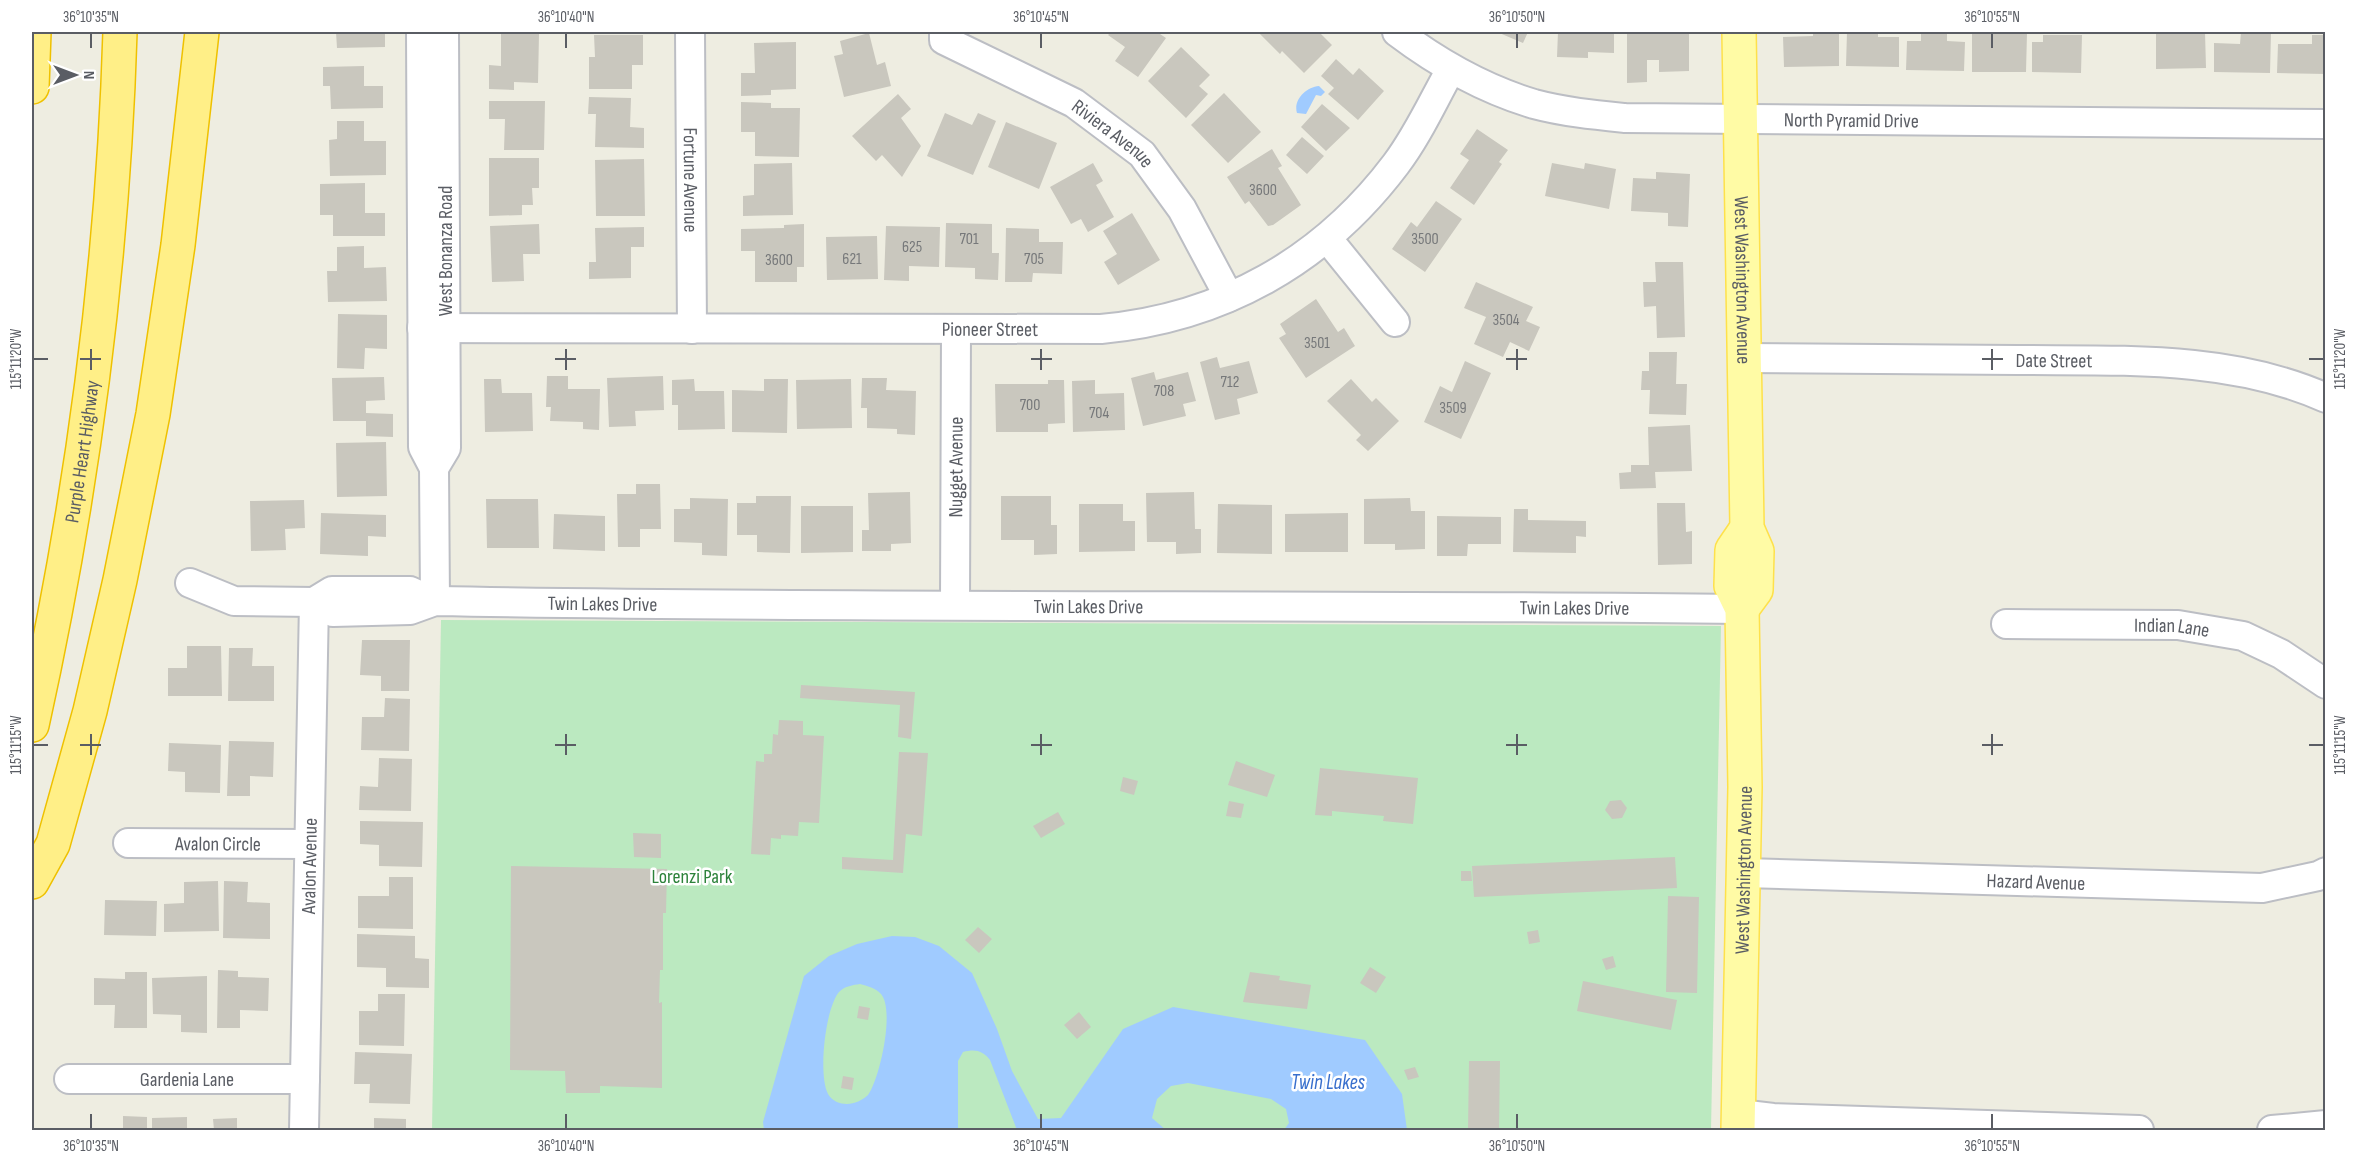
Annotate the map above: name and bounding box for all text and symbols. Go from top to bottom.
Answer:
text: 36°10'35"N [63,8,119,27]
text: 36°10'40"N [538,8,594,27]
text: 36°10'45"N [1013,8,1069,27]
text: 36°10'50"N [1489,8,1545,27]
text: 36°10'55"N [1964,8,2020,27]
north arrow [45,45,105,105]
text: N [79,71,98,79]
street label: Riviera Avenue [1067,95,1159,173]
street label: North Pyramid Drive [1784,108,1919,134]
street label: Fortune Avenue [678,128,702,233]
house number: 3600 [1249,181,1277,200]
street label: West Bonanza Road [434,186,458,316]
street label: West Washington Avenue [1729,196,1755,364]
house number: 701 [959,230,979,249]
house number: 3500 [1411,230,1439,249]
house number: 625 [902,238,922,257]
house number: 621 [842,250,862,269]
house number: 705 [1024,250,1044,269]
house number: 3600 [765,251,793,270]
house number: 3504 [1493,311,1520,330]
street label: Pioneer Street [942,318,1038,342]
text: 115°11'20"W [7,328,26,389]
text: 115°11'20"W [2331,328,2350,389]
house number: 3501 [1304,334,1330,353]
street label: Date Street [2015,349,2092,373]
house number: 712 [1221,373,1239,392]
street label: Purple Heart Highway [60,379,105,525]
house number: 708 [1154,382,1174,401]
house number: 700 [1020,396,1040,415]
house number: 3509 [1439,399,1467,418]
house number: 704 [1089,404,1109,423]
street label: Nugget Avenue [944,417,969,517]
street label: Twin Lakes Drive [547,592,657,617]
street label: Twin Lakes Drive [1033,595,1143,619]
street label: Twin Lakes Drive [1519,596,1629,621]
street label: Indian Lane [2134,614,2211,643]
text: 115°11'15"W [7,715,26,774]
text: 115°11'15"W [2331,715,2350,774]
street label: West Washington Avenue [1731,786,1758,954]
street label: Avalon Avenue [297,818,323,915]
street label: Avalon Circle [174,832,261,857]
park label: Lorenzi Park [652,865,733,889]
street label: Hazard Avenue [1986,869,2086,896]
street label: Gardenia Lane [140,1068,234,1092]
water label: Twin Lakes [1291,1070,1366,1095]
text: 36°10'35"N [63,1137,119,1156]
text: 36°10'40"N [538,1137,594,1156]
text: 36°10'45"N [1013,1137,1069,1156]
text: 36°10'50"N [1489,1137,1545,1156]
text: 36°10'55"N [1964,1137,2020,1156]

